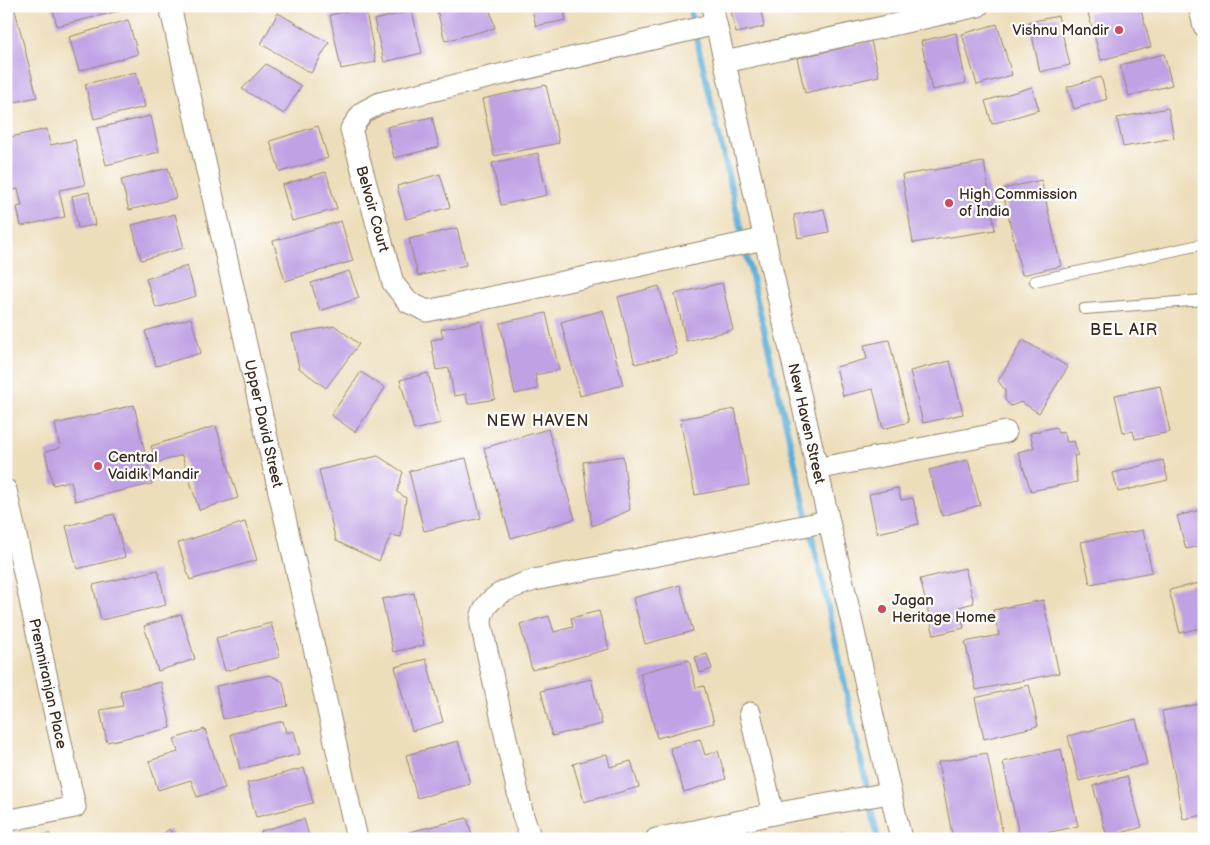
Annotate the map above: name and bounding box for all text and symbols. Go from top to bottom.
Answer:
place label: Vishnu Mandir [1012,21,1110,40]
marker: Vishnu Mandir [1113,24,1125,36]
street label: Belvoir Court [352,164,394,255]
place label: High Commission of India [959,185,1077,221]
marker: High Commission of India [943,197,955,209]
district label: BEL AIR [1090,321,1158,340]
street label: Upper David Street [240,358,287,490]
street label: New Haven Street [784,361,830,486]
district label: NEW HAVEN [486,412,590,431]
place label: Central Vaidik Mandir [108,448,200,484]
marker: Central Vaidik Mandir [92,460,104,472]
place label: Jagan Heritage Home [892,591,996,627]
marker: Jagan Heritage Home [876,603,888,615]
street label: Premniranjan Place [25,617,72,750]

